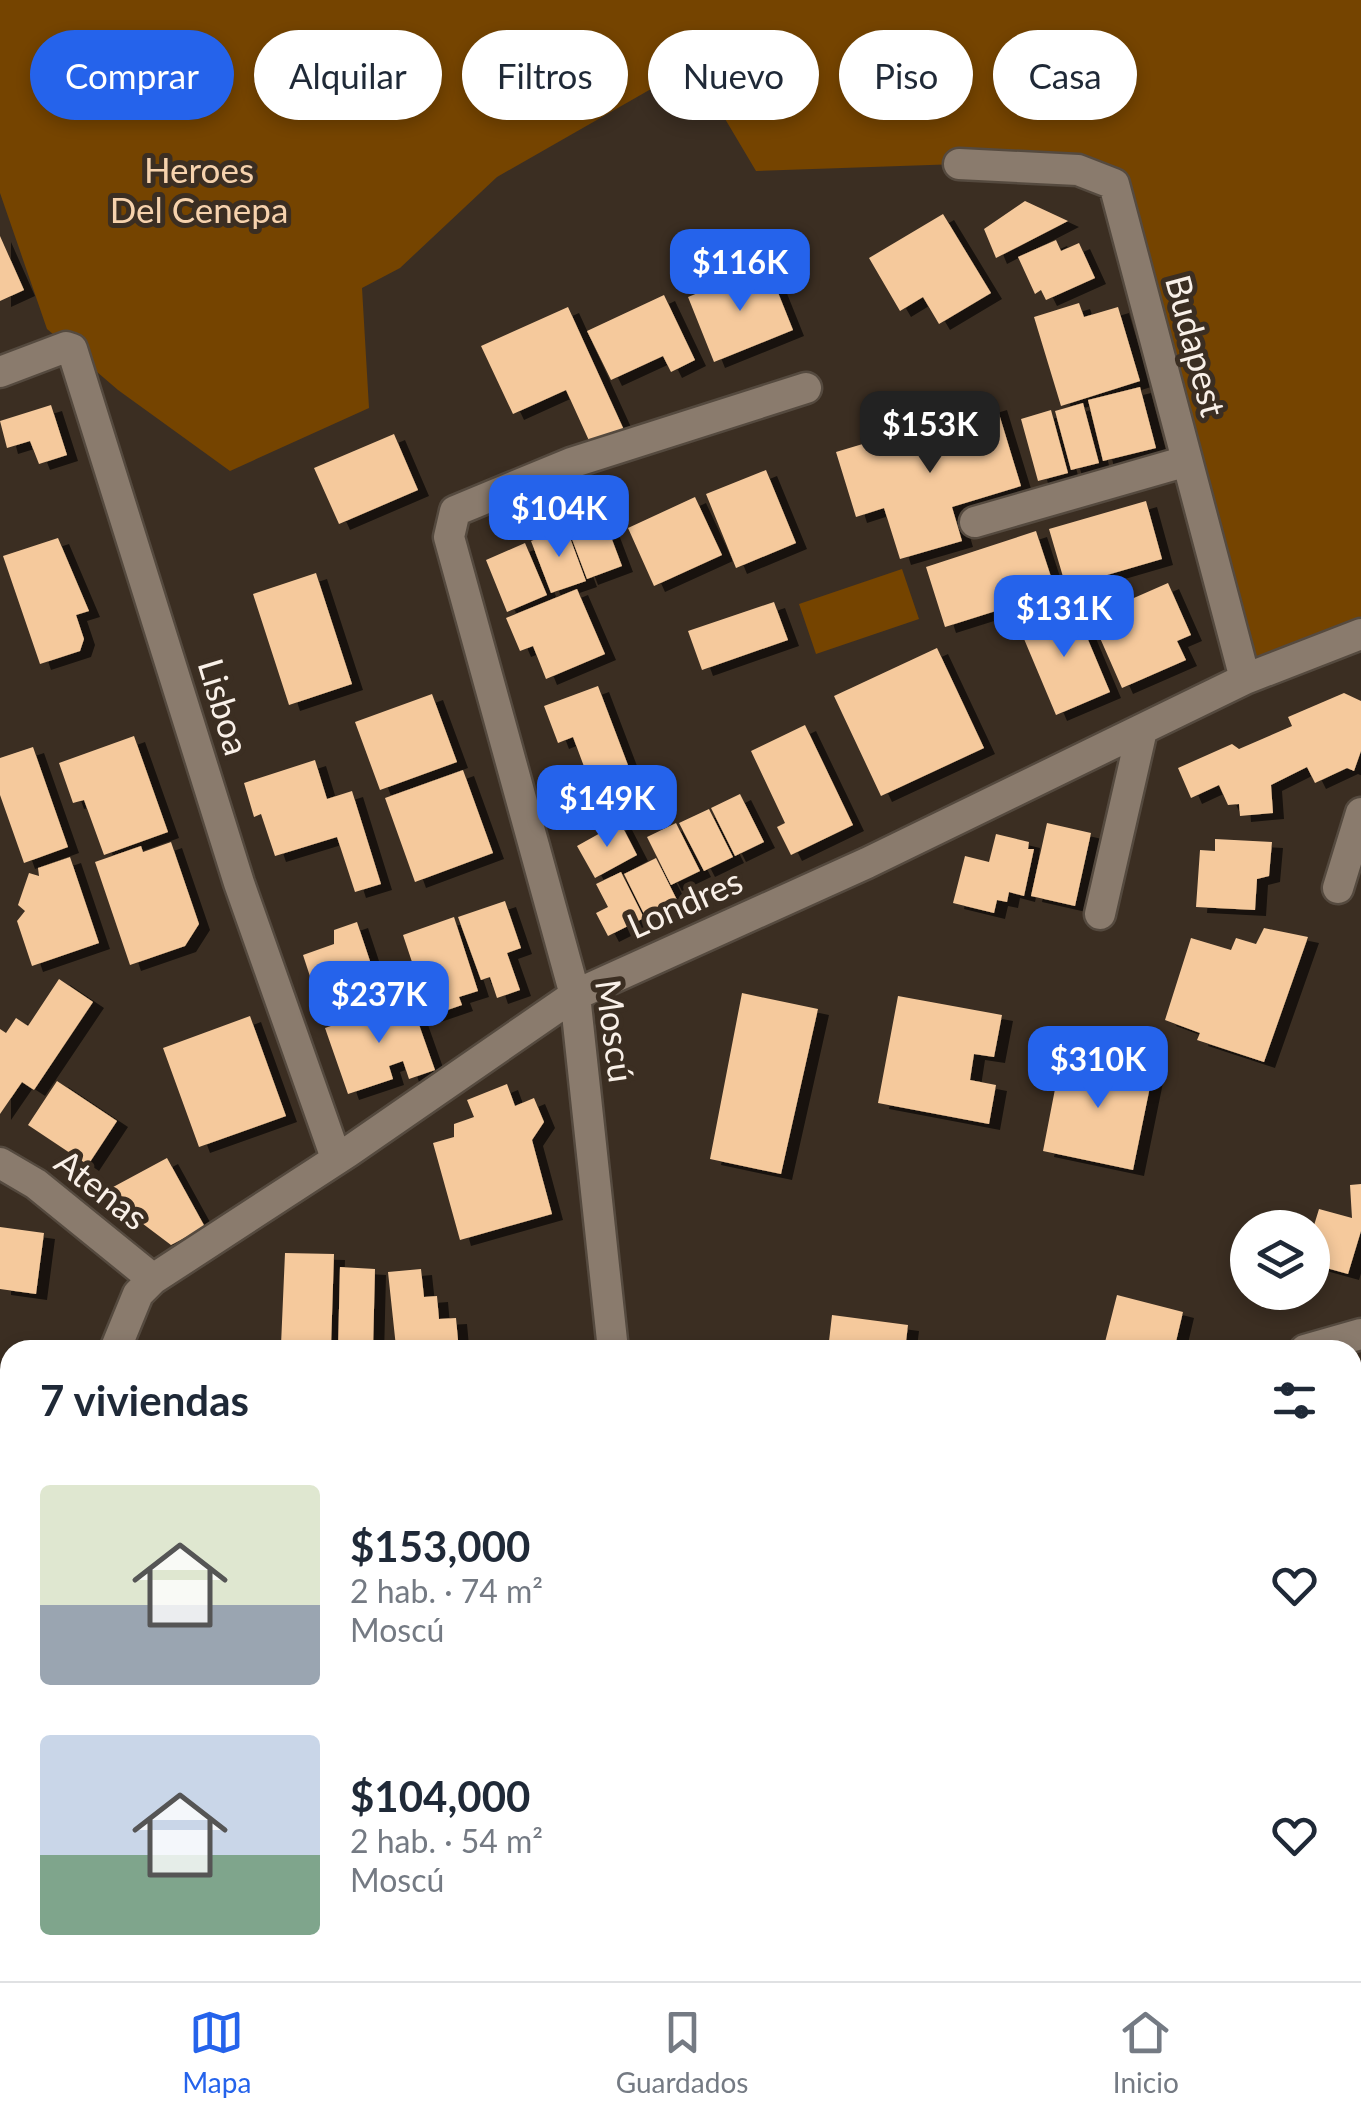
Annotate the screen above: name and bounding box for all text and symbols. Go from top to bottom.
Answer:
chip: Comprar [30,30,234,120]
chip: Alquilar [254,30,442,120]
chip: Filtros [462,30,628,120]
chip: Nuevo [648,30,819,120]
chip: Piso [839,30,973,120]
chip: Casa [993,30,1137,120]
park label: Heroes Del Cenepa [110,148,288,230]
pin: $116K [670,229,810,314]
text: $116K [692,242,788,281]
street label: Budapest [1158,270,1236,421]
pin: $153K [860,391,1000,476]
text: $153K [882,404,978,443]
pin: $104K [489,475,629,560]
text: $104K [511,488,607,527]
pin: $131K [994,575,1134,660]
text: $131K [1016,588,1112,627]
street label: Lisboa [190,653,259,760]
pin: $149K [537,765,677,850]
text: $149K [559,778,655,817]
street label: Londres [620,858,748,946]
pin: $237K [309,961,449,1046]
text: $237K [331,974,427,1013]
street label: Moscú [588,977,644,1085]
pin: $310K [1028,1026,1168,1111]
text: $310K [1050,1039,1146,1078]
street label: Atenas [48,1139,157,1238]
map controls [1230,1210,1330,1310]
button: layers [1230,1210,1330,1310]
icon: filters [1267,1373,1322,1428]
text: 7 viviendas [40,1375,249,1425]
text: $153,000 [350,1521,530,1571]
icon: home [120,1525,240,1645]
icon: heart [1267,1558,1322,1613]
text: 2 hab. · 74 m² [350,1571,543,1610]
text: Moscú [350,1610,444,1649]
text: $104,000 [350,1771,530,1821]
icon: home [120,1775,240,1895]
icon: heart [1267,1808,1322,1863]
text: 2 hab. · 54 m² [350,1821,543,1860]
text: Moscú [350,1860,444,1899]
tab: Mapa [182,2005,251,2099]
tab: Guardados [616,2005,748,2099]
tab: Inicio [1113,2005,1179,2099]

